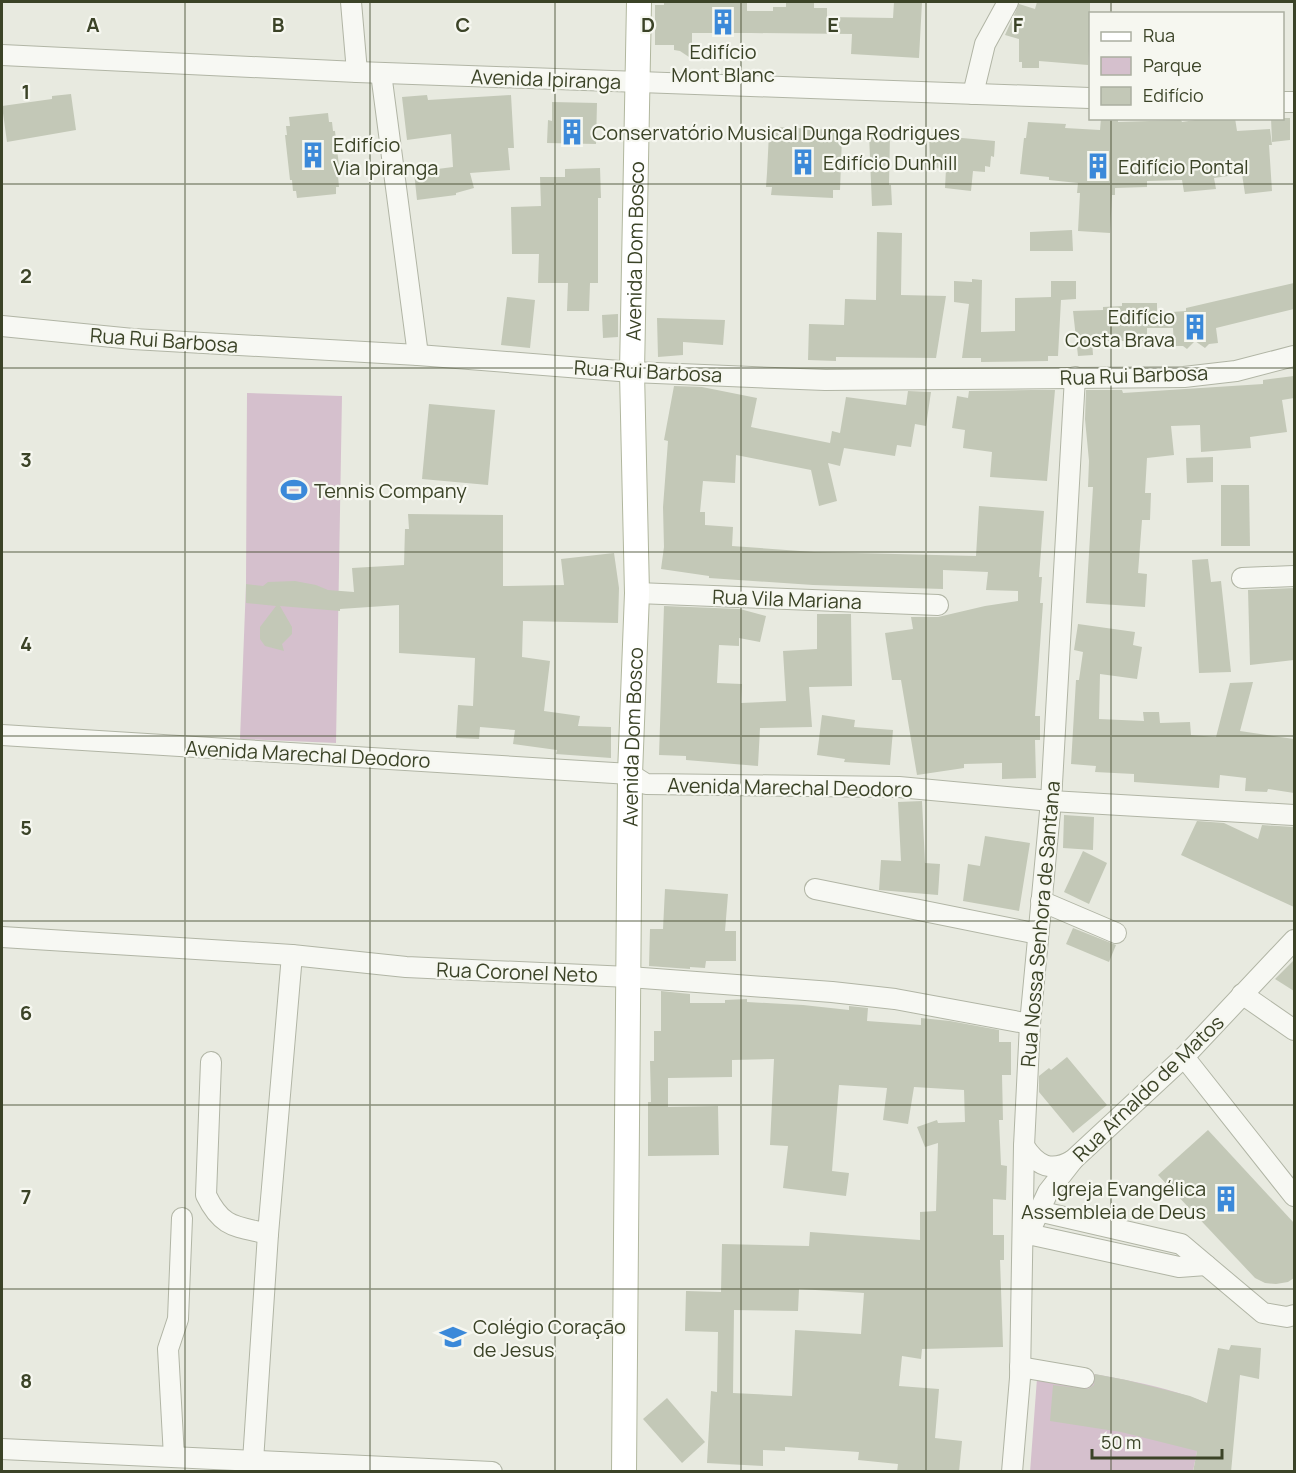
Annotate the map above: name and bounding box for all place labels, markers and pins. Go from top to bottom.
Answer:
building icon: Edifício Mont Blanc [708,7,738,37]
place label: Edifício Mont Blanc [671,38,775,88]
building icon: Conservatório Musical Dunga Rodrigues [557,117,587,147]
place label: Conservatório Musical Dunga Rodrigues [592,119,960,146]
place label: Edifício Via Ipiranga [333,131,438,181]
building icon: Edifício Via Ipiranga [298,140,328,170]
building icon: Edifício Dunhill [788,147,818,177]
place label: Edifício Dunhill [823,149,957,176]
building icon: Edifício Pontal [1083,151,1113,181]
place label: Edifício Pontal [1118,153,1249,180]
place label: Edifício Costa Brava [1065,303,1175,353]
building icon: Edifício Costa Brava [1180,312,1210,342]
sports icon: Tennis Company [279,475,309,505]
place label: Tennis Company [314,477,467,504]
place label: Igreja Evangélica Assembleia de Deus [1021,1175,1206,1225]
building icon: Igreja Evangélica Assembleia de Deus [1211,1184,1241,1214]
place label: Colégio Coração de Jesus [473,1313,626,1363]
school or university icon: Colégio Coração de Jesus [438,1322,468,1352]

